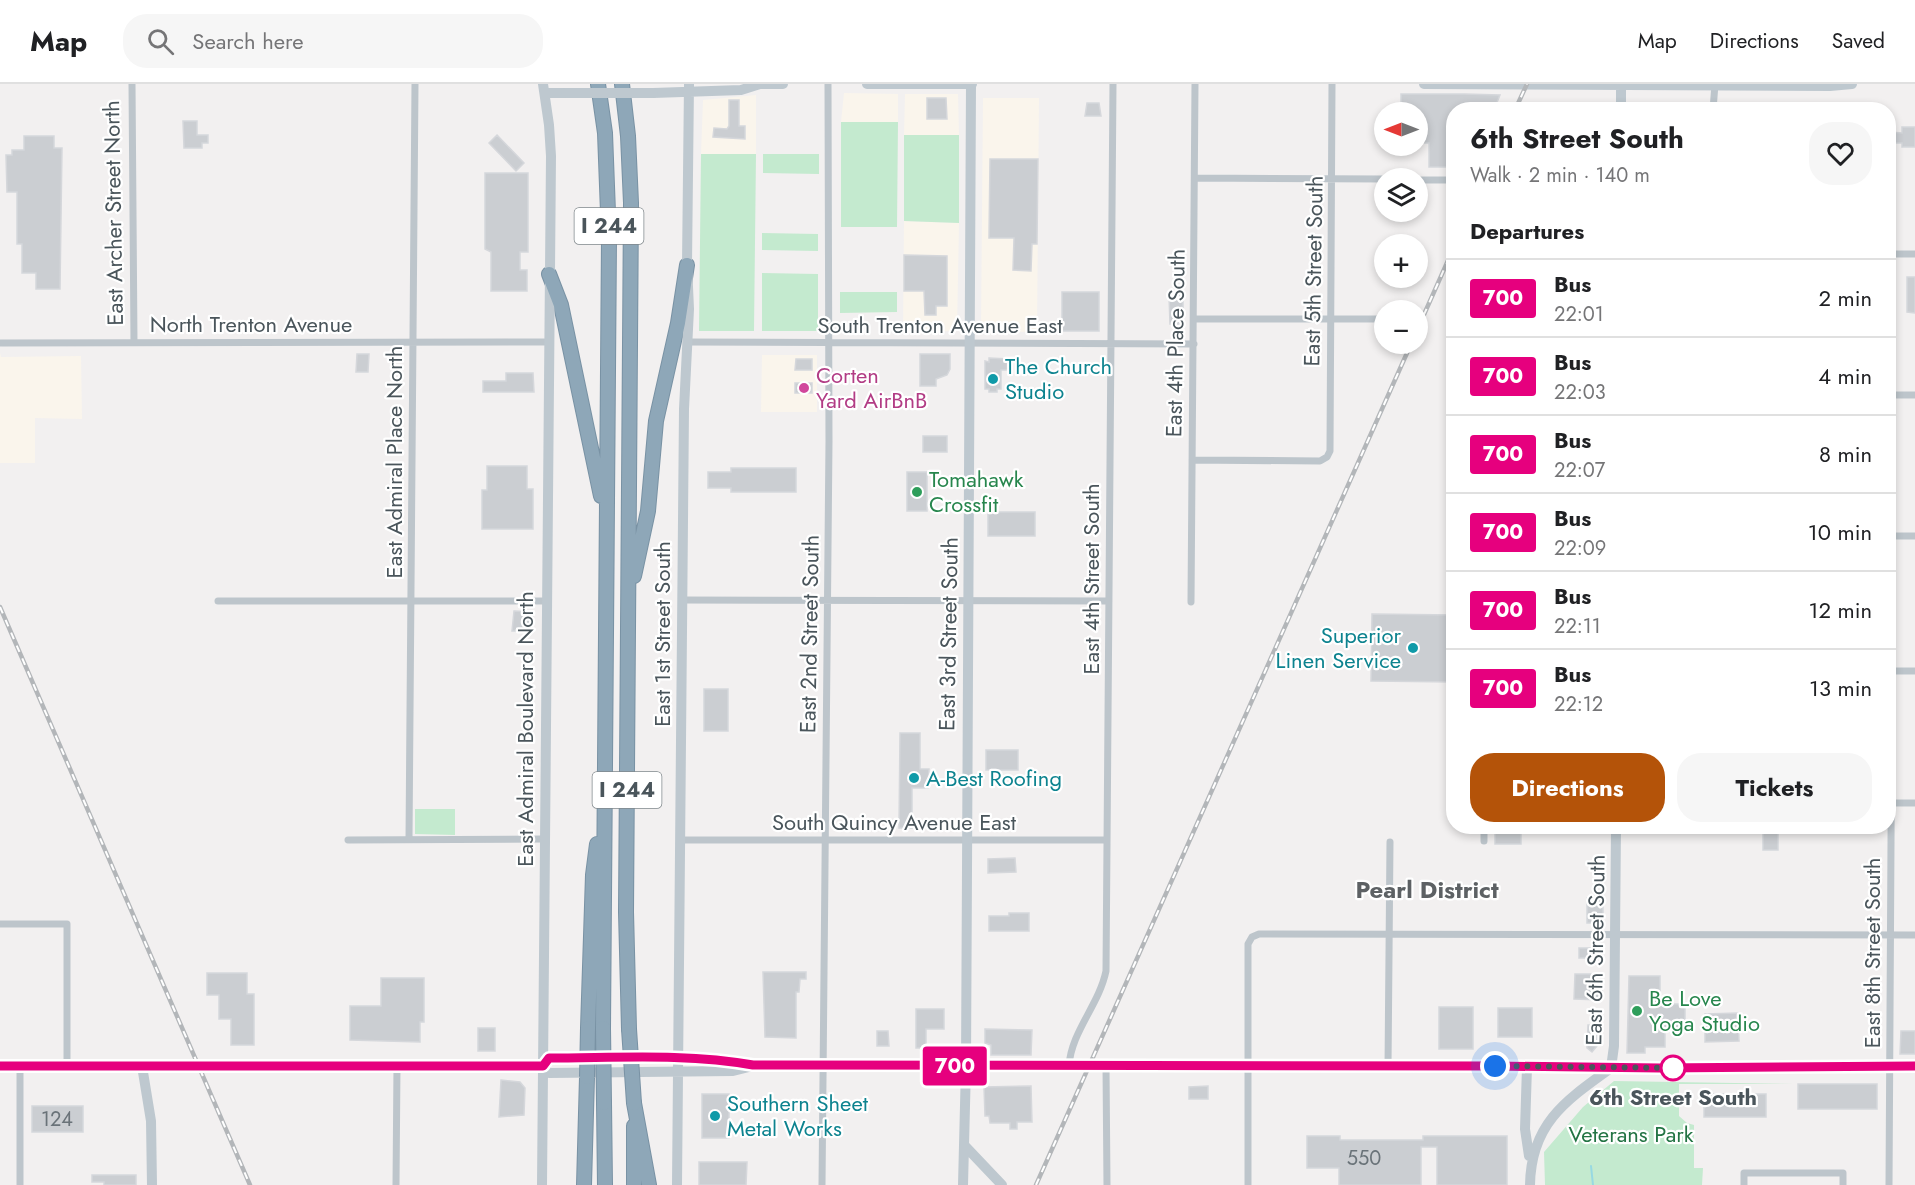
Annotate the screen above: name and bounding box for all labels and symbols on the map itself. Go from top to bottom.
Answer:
street label: East Archer Street North [95,100,131,326]
north arrow [1374,102,1428,156]
street label: East 5th Street South [1295,175,1331,367]
road number: I 244 [574,208,644,244]
street label: East 4th Place South [1157,249,1193,437]
street label: North Trenton Avenue [150,308,352,340]
street label: South Trenton Avenue East [817,309,1063,341]
street label: East Admiral Place North [378,346,410,578]
place label: The Church Studio [1005,350,1112,407]
place label: Corten Yard AirBnB [816,359,927,416]
marker: The Church Studio [986,372,1000,386]
marker: Corten Yard AirBnB [797,381,811,395]
place label: Tomahawk Crossfit [929,463,1024,520]
street label: East 4th Street South [1075,483,1107,675]
marker: Tomahawk Crossfit [910,485,924,499]
street label: East 2nd Street South [791,535,827,733]
street label: East 3rd Street South [930,537,966,731]
street label: East 1st Street South [646,541,678,727]
street label: East Admiral Boulevard North [509,591,541,867]
place label: Superior Linen Service [1276,619,1401,676]
marker: Superior Linen Service [1406,641,1420,655]
place label: A-Best Roofing [926,762,1062,794]
marker: A-Best Roofing [907,771,921,785]
road number: I 244 [592,772,662,808]
street label: South Quincy Avenue East [772,806,1017,838]
street label: East 6th Street South [1577,854,1613,1046]
street label: East 8th Street South [1856,858,1888,1048]
district label: Pearl District [1355,872,1499,907]
place label: Be Love Yoga Studio [1649,982,1760,1039]
marker: Be Love Yoga Studio [1630,1004,1644,1018]
line badge: 700 [920,1046,990,1086]
your location [1480,1051,1510,1081]
marker: 6th Street South [1660,1055,1686,1081]
place label: 6th Street South [1589,1081,1757,1113]
place label: Southern Sheet Metal Works [727,1087,869,1144]
house number: 124 [41,1105,73,1134]
marker: Southern Sheet Metal Works [708,1109,722,1123]
park label: Veterans Park [1568,1118,1694,1150]
house number: 550 [1347,1144,1381,1173]

